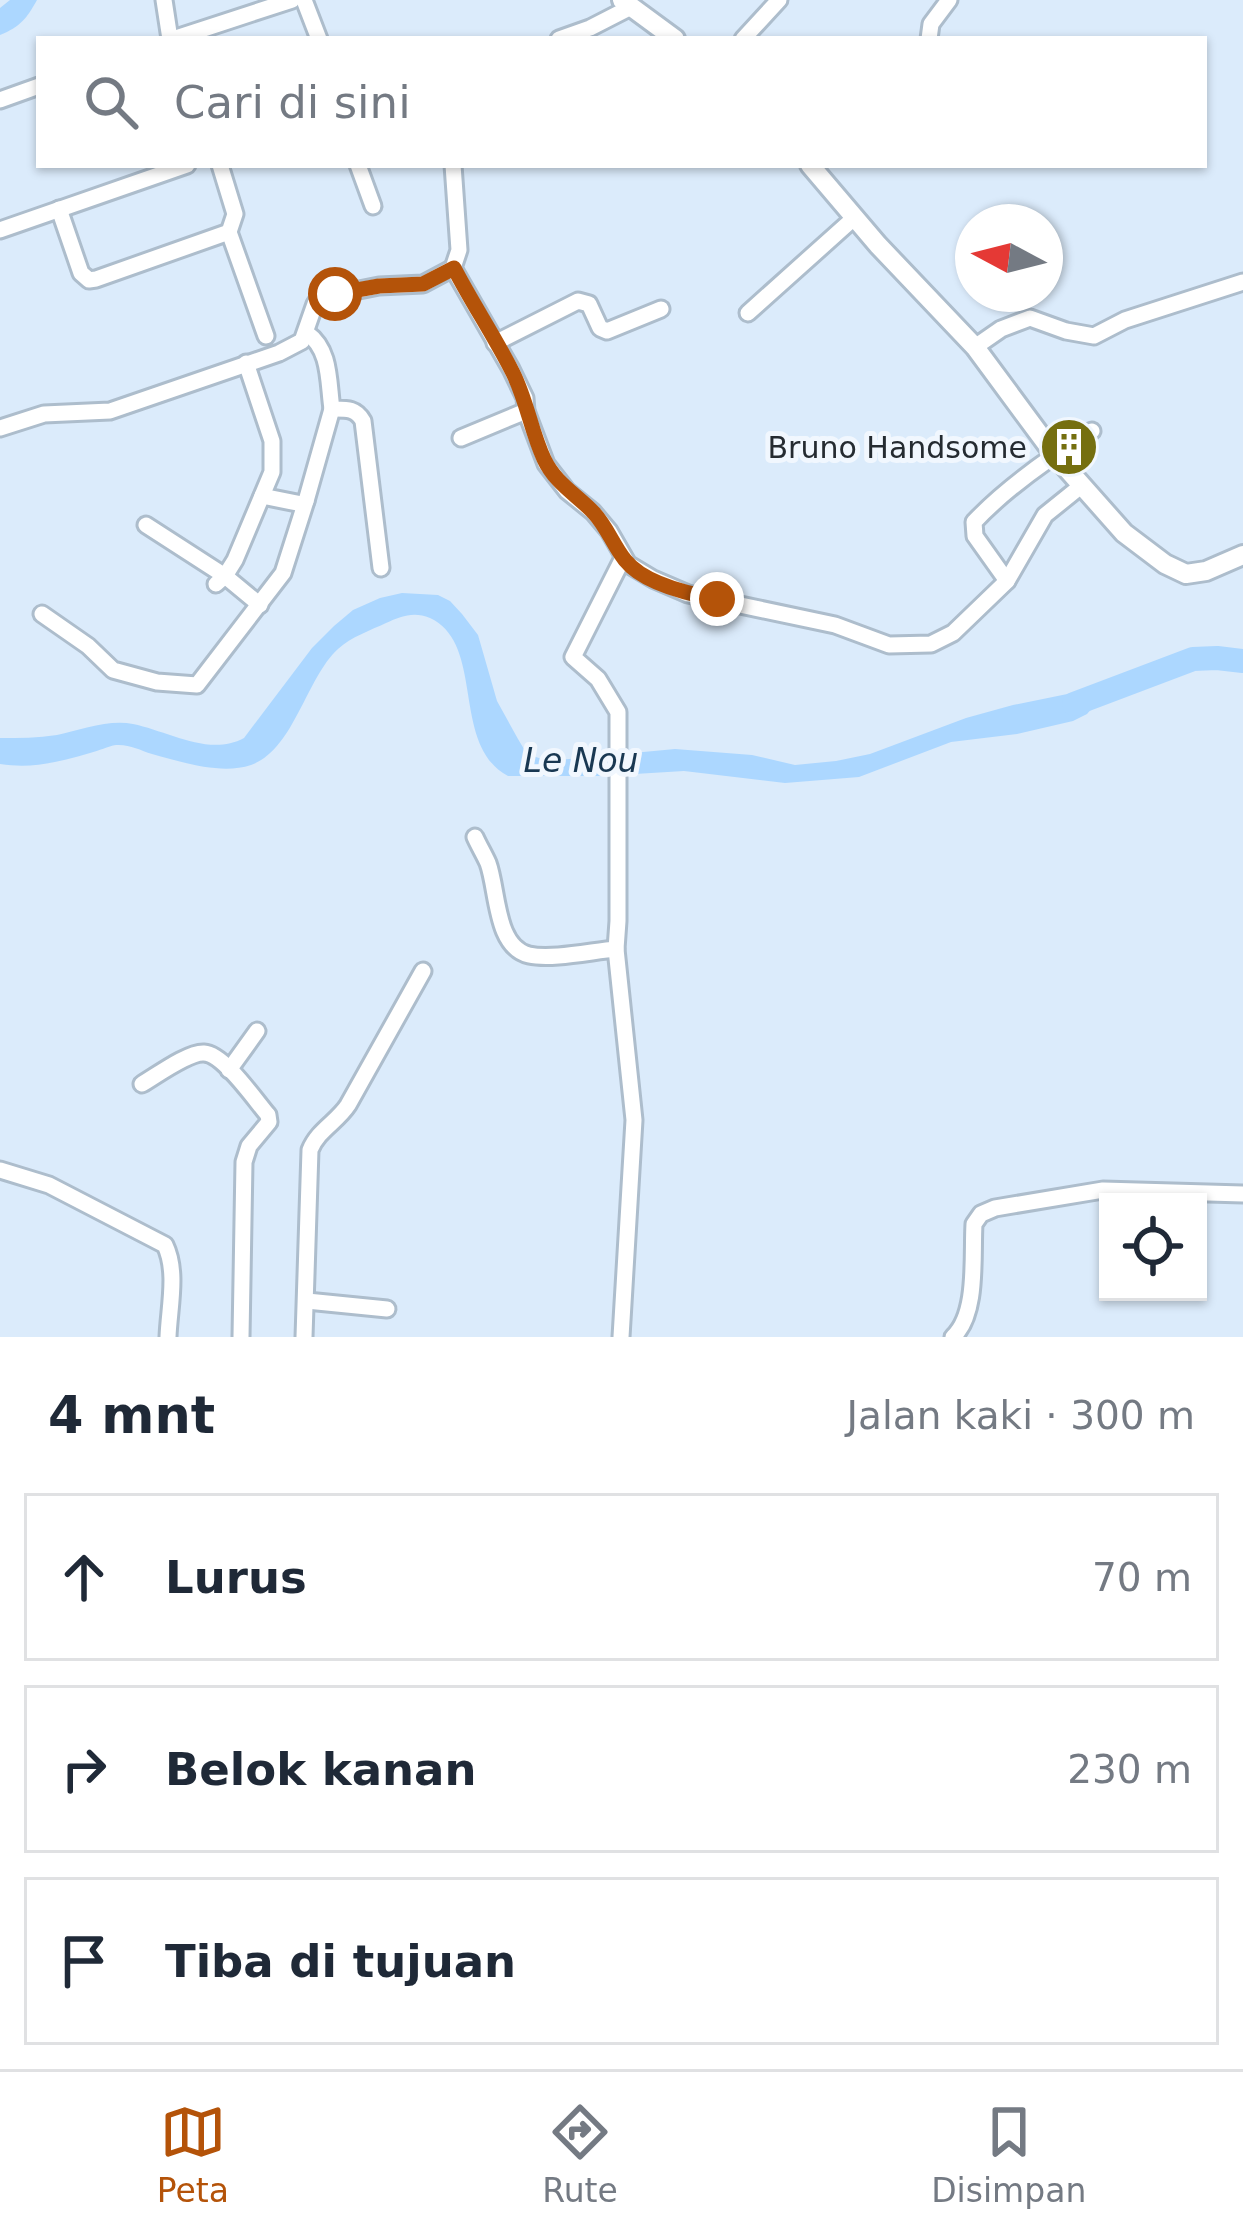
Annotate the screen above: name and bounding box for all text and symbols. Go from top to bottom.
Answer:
search box [36,36,1207,168]
icon: search [78,69,144,135]
text: Cari di sini [174,76,411,129]
north arrow [955,204,1063,312]
route start [308,267,362,321]
building icon: Bruno Handsome [1038,416,1100,478]
place label: Bruno Handsome [768,430,1027,465]
route end [690,572,744,626]
water label: Le Nou [524,741,638,780]
map controls [1099,1193,1207,1301]
button: locate [1099,1193,1207,1301]
text: 4 mnt [48,1386,215,1445]
text: Jalan kaki · 300 m [847,1393,1195,1438]
icon: ahead [51,1544,117,1610]
text: Lurus [165,1551,307,1604]
text: 70 m [1092,1555,1192,1600]
icon: right [51,1736,117,1802]
text: Belok kanan [165,1743,476,1796]
text: 230 m [1067,1747,1192,1792]
icon: arrive [51,1928,117,1994]
text: Tiba di tujuan [165,1935,516,1988]
tab: Peta [157,2099,229,2210]
tab: Rute [542,2099,618,2210]
tab: Disimpan [931,2099,1086,2210]

